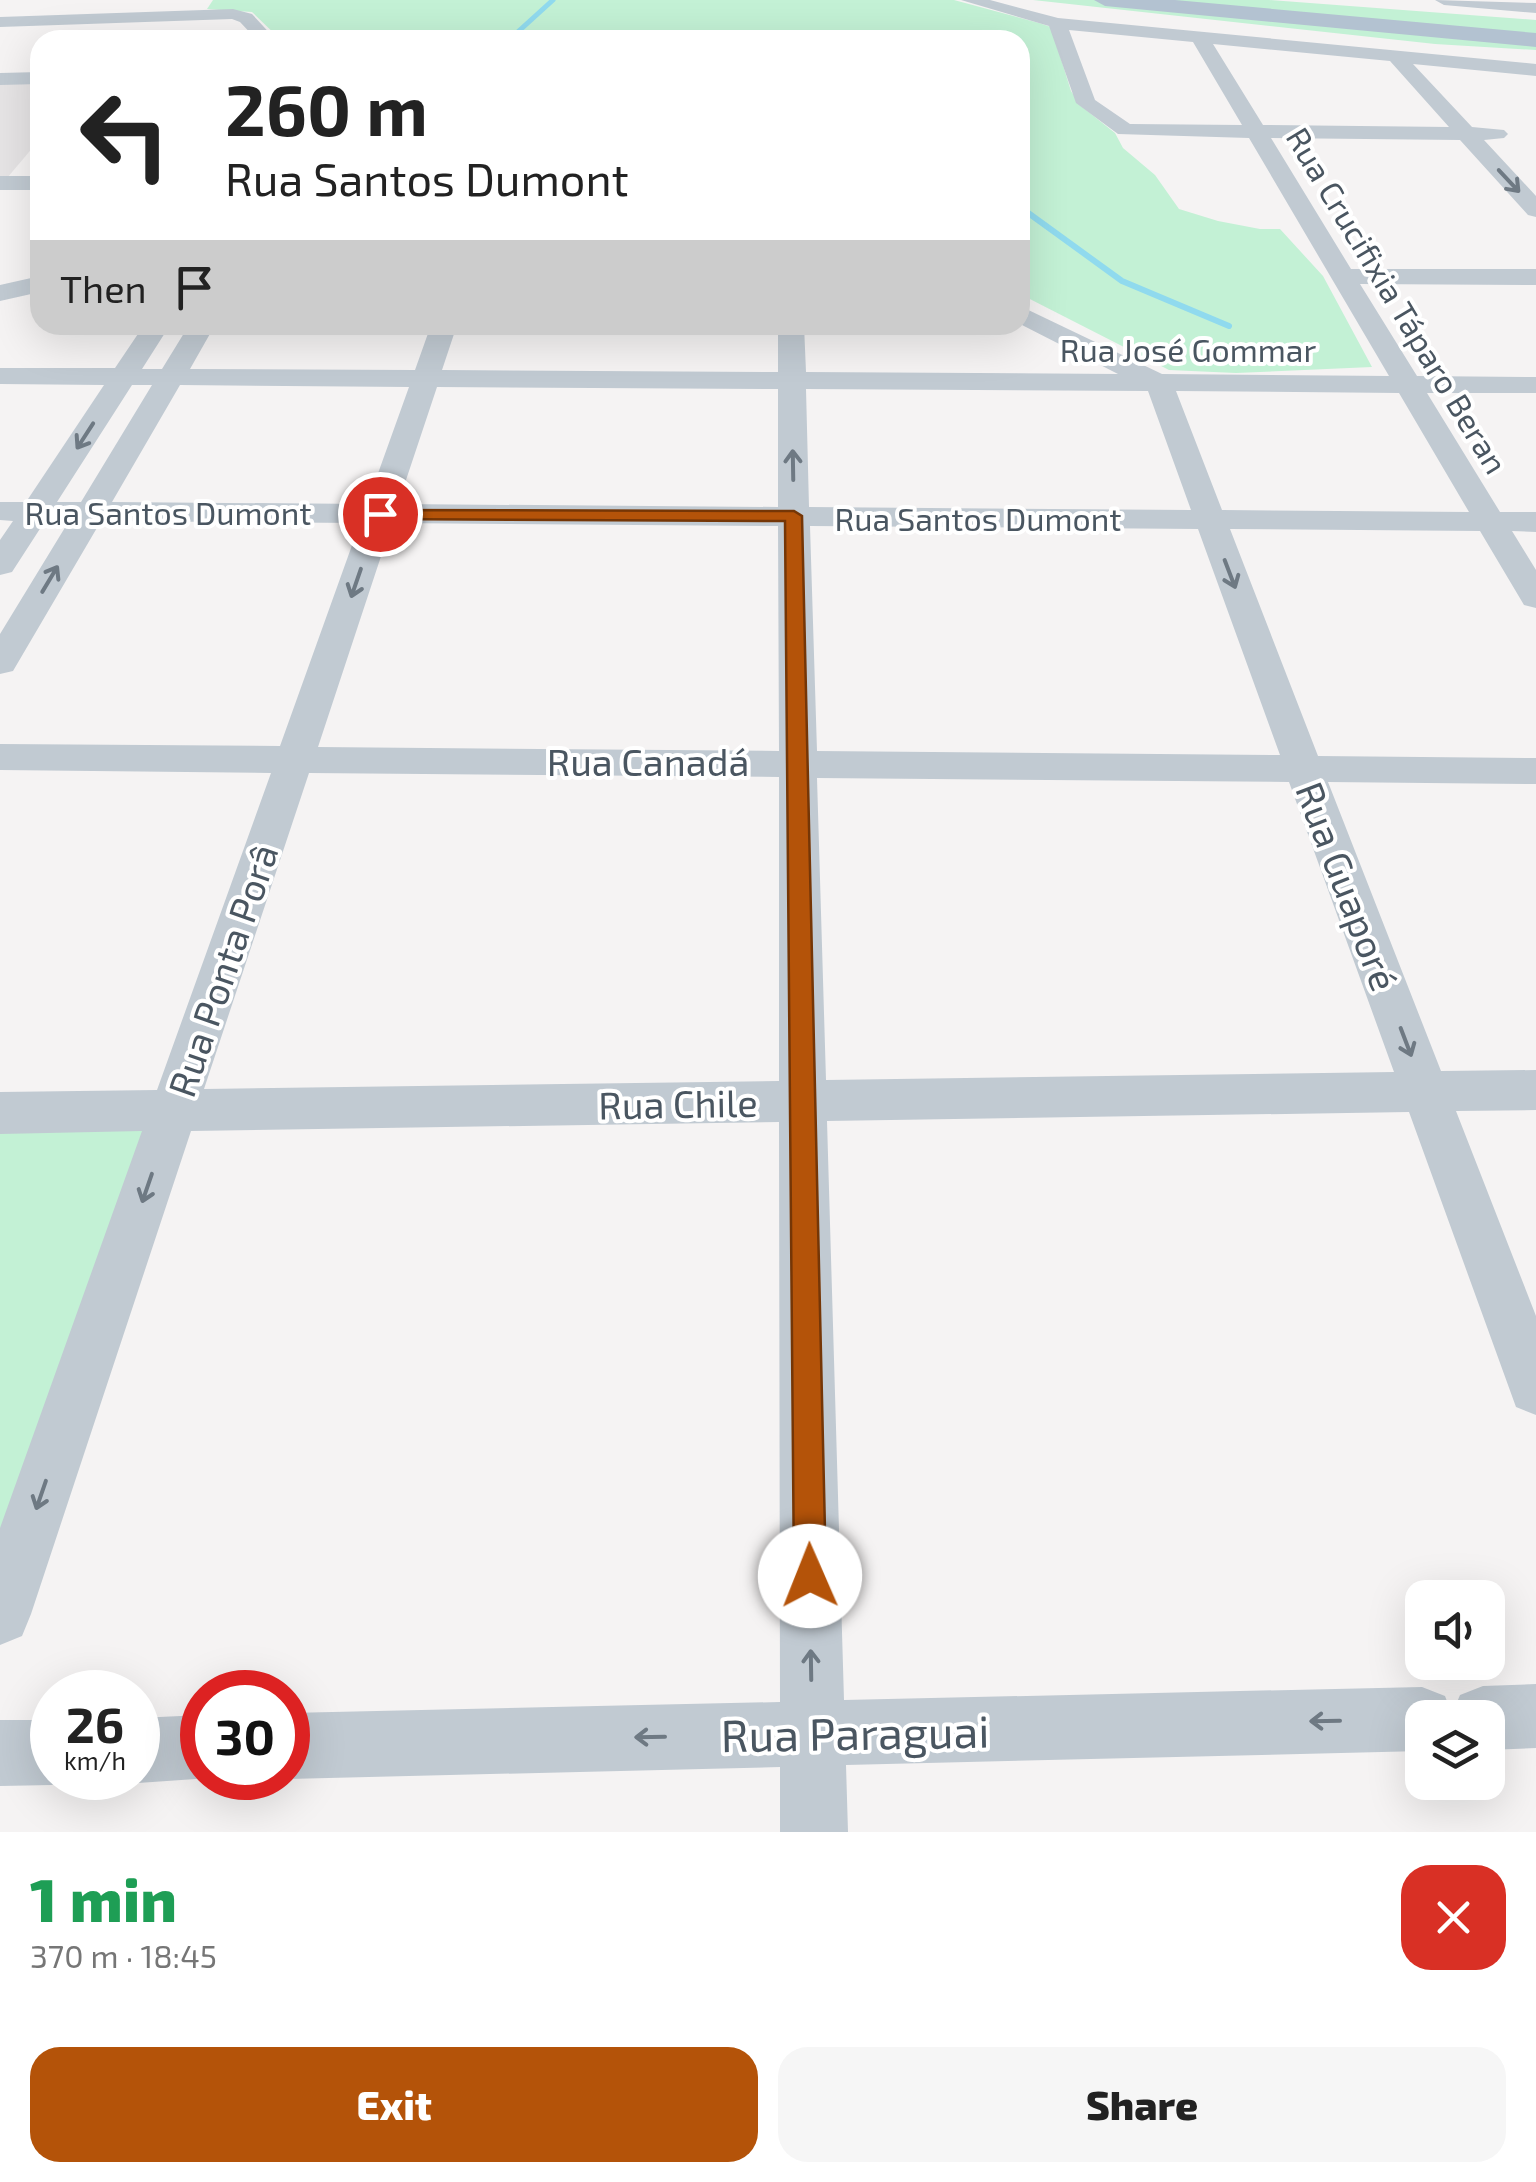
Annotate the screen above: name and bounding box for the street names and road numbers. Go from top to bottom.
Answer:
street label: Rua Crucifixia Táparo Beran [1280,120,1516,480]
street label: Rua José Gommar [1060,330,1316,368]
street label: Rua Santos Dumont [24,493,312,531]
street label: Rua Santos Dumont [834,499,1122,537]
street label: Rua Canadá [547,738,749,784]
street label: Rua Guaporé [1287,775,1409,997]
street label: Rua Ponta Porâ [157,838,287,1102]
street label: Rua Chile [598,1079,758,1127]
street label: Rua Paraguai [720,1703,990,1761]

